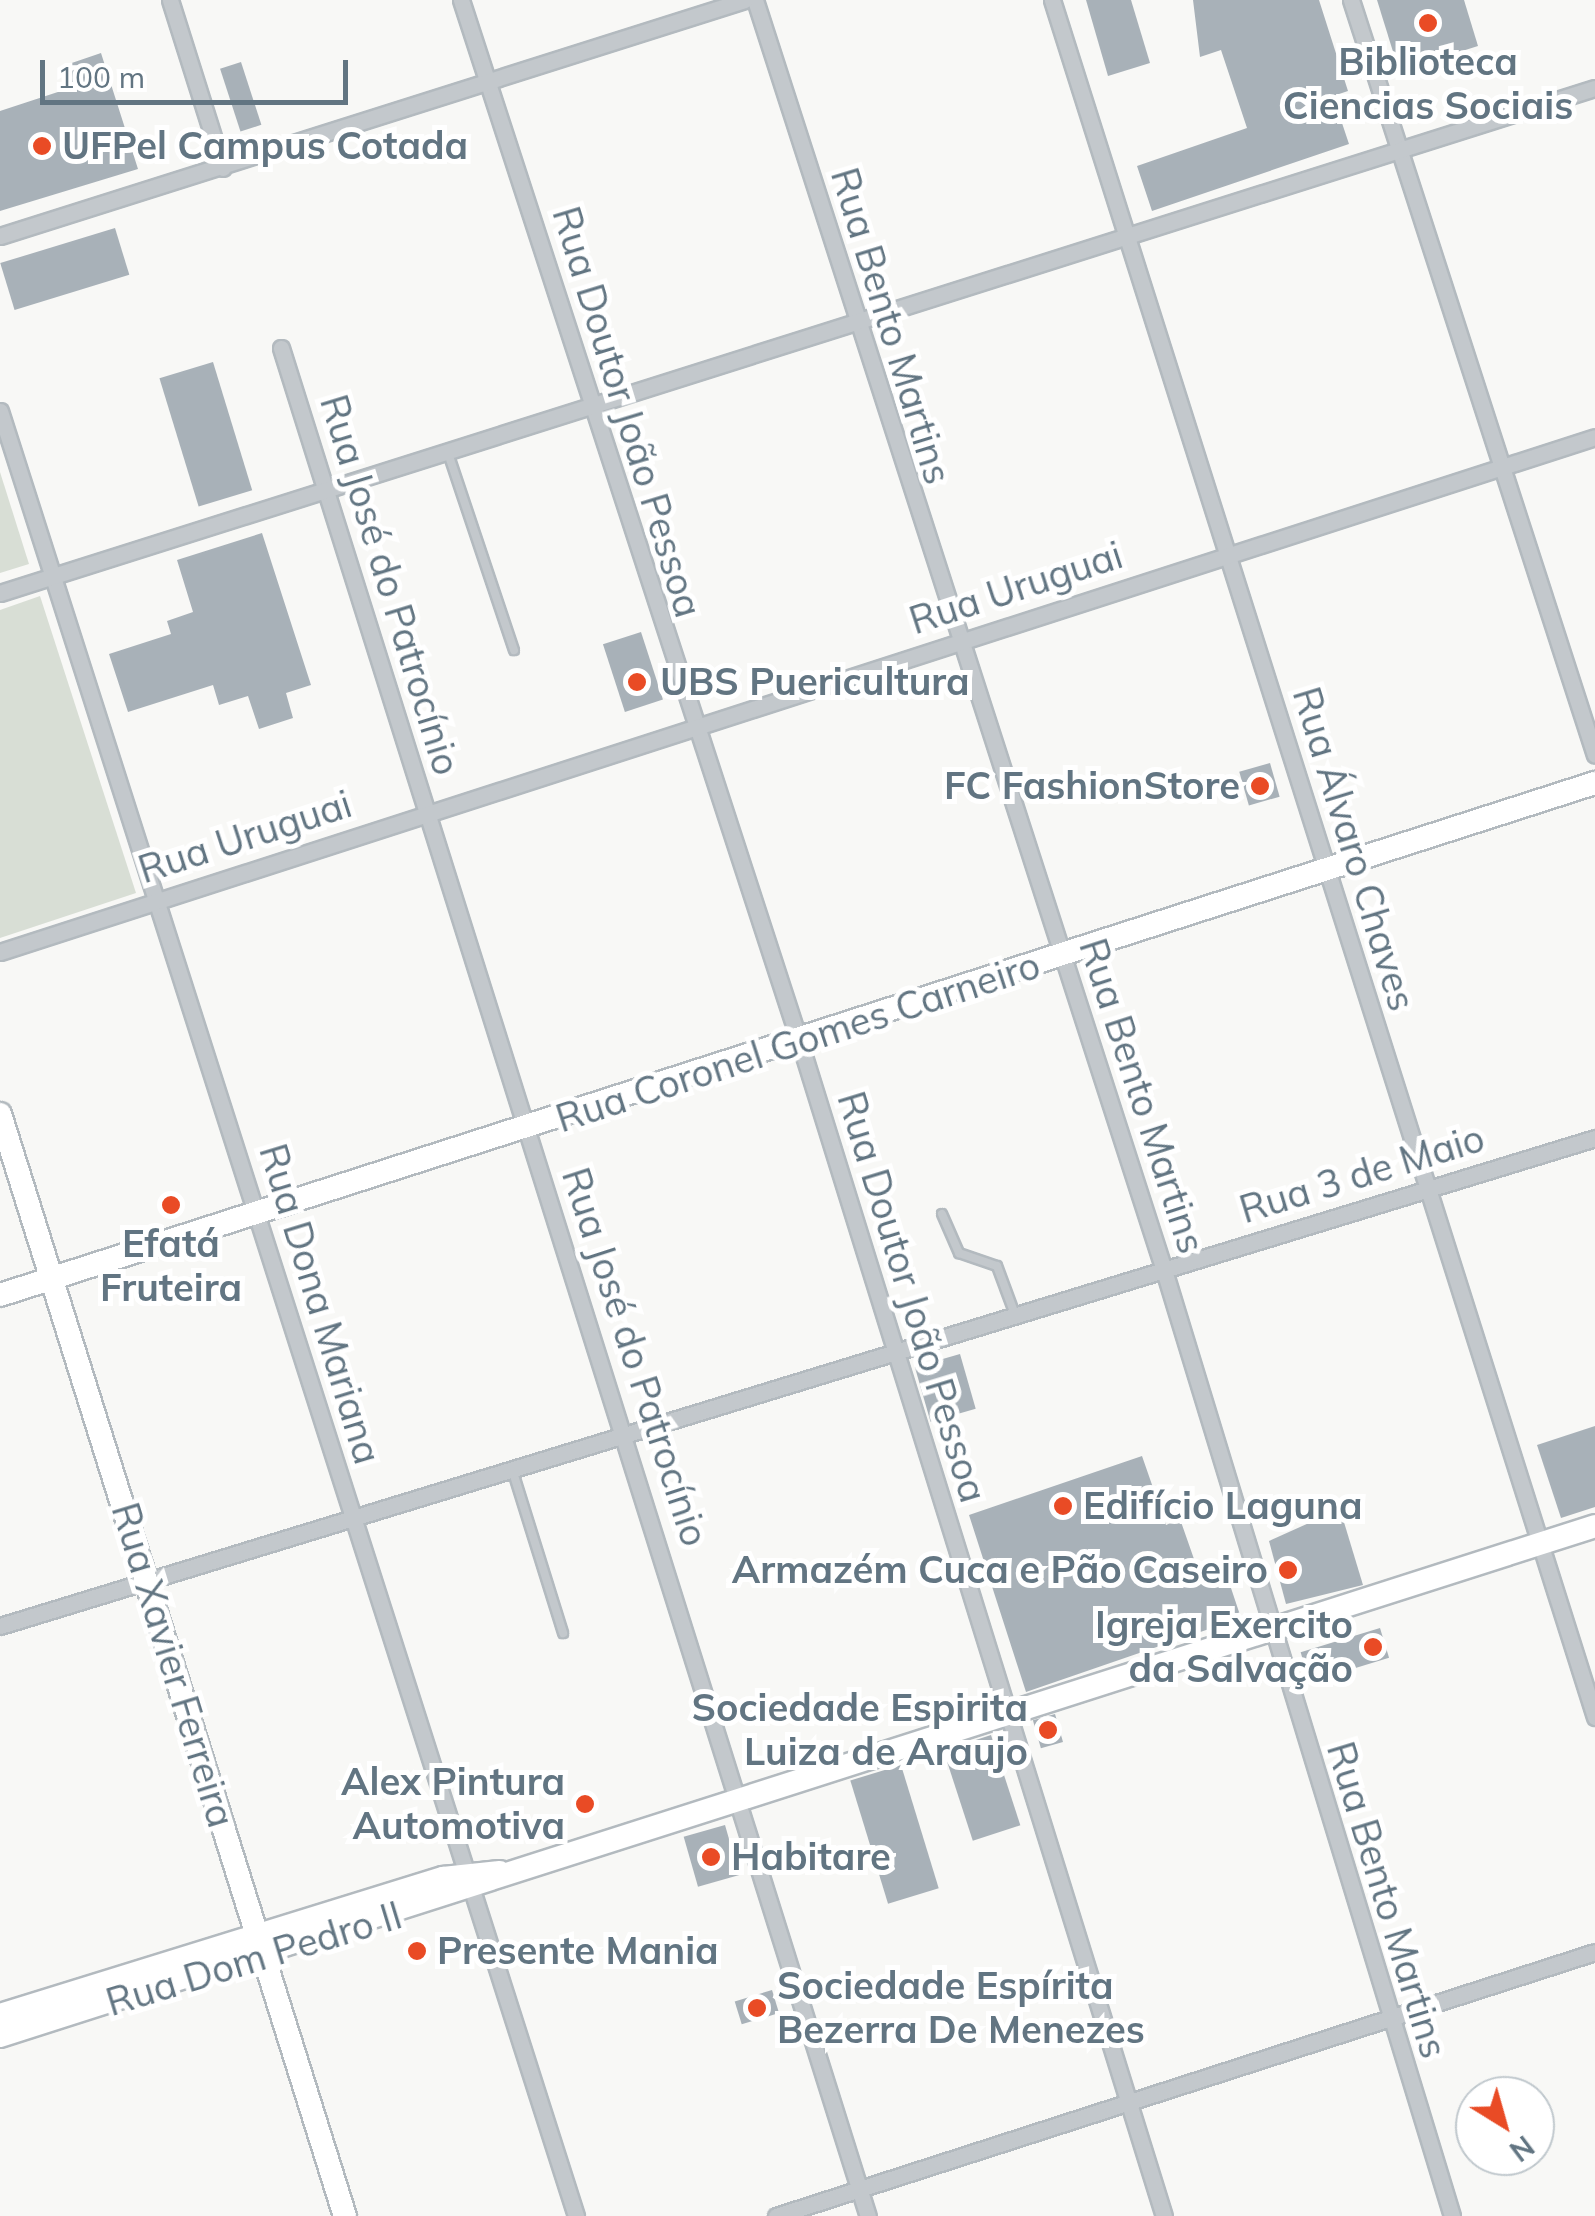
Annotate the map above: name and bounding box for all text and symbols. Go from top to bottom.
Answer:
marker: Biblioteca Ciencias Sociais [1417,12,1439,34]
place label: Biblioteca Ciencias Sociais [1283,39,1573,128]
scale bar [45,40,352,102]
text: 100 m [57,58,145,96]
place label: UFPel Campus Cotada [62,123,468,169]
marker: UFPel Campus Cotada [31,135,53,157]
street label: Rua Bento Martins [821,162,961,490]
street label: Rua Doutor João Pessoa [543,201,711,623]
street label: Rua José do Patrocínio [310,389,470,781]
street label: Rua Uruguai [904,532,1128,644]
place label: UBS Puericultura [660,659,970,705]
marker: UBS Puericultura [624,669,650,695]
street label: Rua Álvaro Chaves [1283,682,1425,1016]
place label: FC FashionStore [944,763,1240,809]
marker: FC FashionStore [1249,775,1271,797]
street label: Rua Uruguai [133,781,357,893]
street label: Rua Bento Martins [1070,933,1214,1259]
street label: Rua Coronel Gomes Carneiro [550,942,1046,1142]
street label: Rua Doutor João Pessoa [828,1086,996,1508]
street label: Rua 3 de Maio [1234,1115,1490,1233]
street label: Rua Dona Mariana [250,1139,390,1469]
street label: Rua José do Patrocínio [552,1162,718,1552]
marker: Efatá Fruteira [160,1194,182,1216]
place label: Efatá Fruteira [100,1221,242,1310]
place label: Edifício Laguna [1083,1483,1362,1529]
marker: Edifício Laguna [1052,1495,1074,1517]
street label: Rua Xavier Ferreira [102,1497,244,1833]
place label: Armazém Cuca e Pão Caseiro [732,1547,1268,1593]
marker: Armazém Cuca e Pão Caseiro [1277,1559,1299,1581]
place label: Igreja Exercito da Salvação [1095,1602,1353,1692]
marker: Igreja Exercito da Salvação [1362,1636,1384,1658]
place label: Sociedade Espirita Luiza de Araujo [691,1685,1028,1775]
marker: Sociedade Espirita Luiza de Araujo [1037,1719,1059,1741]
street label: Rua Bento Martins [1317,1736,1457,2064]
place label: Alex Pintura Automotiva [341,1759,565,1848]
marker: Alex Pintura Automotiva [574,1793,596,1815]
place label: Habitare [731,1834,891,1880]
marker: Habitare [700,1846,722,1868]
street label: Rua Dom Pedro II [101,1892,407,2026]
place label: Presente Mania [437,1928,719,1974]
marker: Presente Mania [406,1940,428,1962]
place label: Sociedade Espírita Bezerra De Menezes [777,1963,1145,2052]
marker: Sociedade Espírita Bezerra De Menezes [746,1997,768,2019]
north arrow [1455,2076,1555,2176]
text: N [1503,2128,1541,2169]

